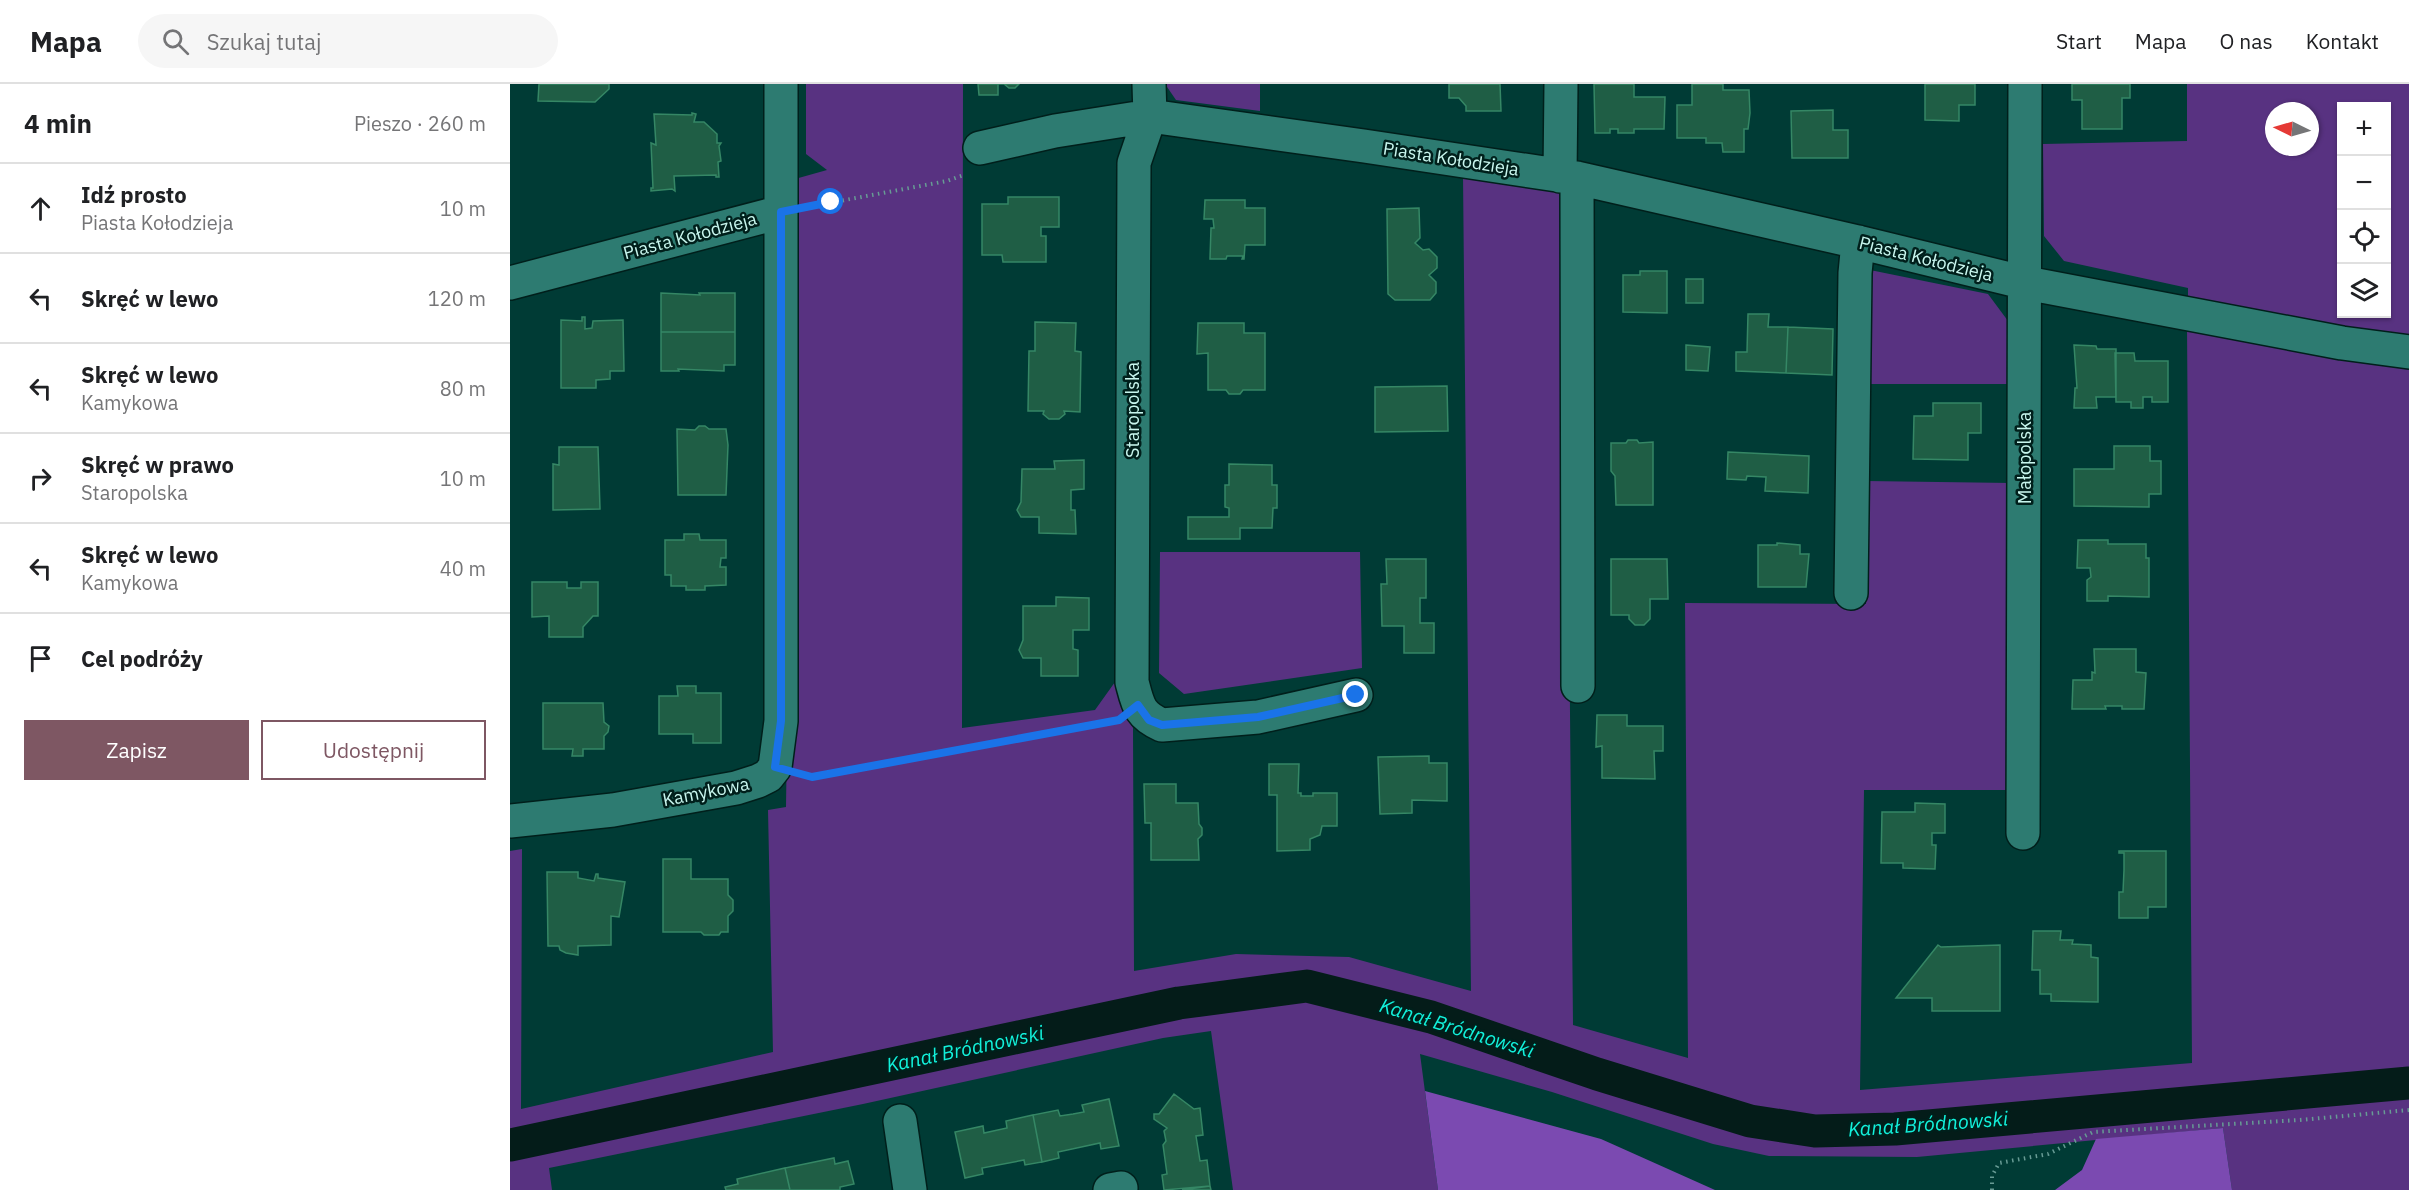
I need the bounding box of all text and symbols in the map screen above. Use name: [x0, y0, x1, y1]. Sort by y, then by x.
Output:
search box: [138, 14, 558, 68]
text: Mapa: [30, 23, 102, 60]
icon: search: [159, 25, 192, 58]
text: Szukaj tutaj: [207, 27, 321, 56]
text: Start: [2056, 27, 2102, 55]
text: Mapa: [2135, 27, 2187, 55]
text: O nas: [2220, 27, 2273, 55]
text: Kontakt: [2306, 27, 2379, 55]
north arrow: [2265, 102, 2319, 156]
map controls: [2337, 102, 2391, 318]
button: +: [2337, 102, 2391, 156]
text: 4 min: [24, 106, 92, 140]
text: Pieszo · 260 m: [354, 110, 486, 137]
street label: Piasta Kołodzieja: [1381, 136, 1521, 181]
button: −: [2337, 156, 2391, 210]
text: Idź prosto: [81, 180, 187, 209]
route start: [817, 188, 843, 214]
icon: ahead: [24, 192, 57, 225]
text: 10 m: [440, 195, 486, 222]
street label: Piasta Kołodzieja: [621, 207, 760, 264]
text: Piasta Kołodzieja: [81, 209, 234, 236]
button: locate: [2337, 210, 2391, 264]
street label: Piasta Kołodzieja: [1857, 231, 1996, 286]
button: layers: [2337, 264, 2391, 318]
icon: left: [24, 282, 57, 315]
text: Skręć w lewo: [81, 284, 218, 313]
text: 120 m: [428, 285, 486, 312]
text: Skręć w lewo: [81, 360, 218, 389]
street label: Staropolska: [1121, 362, 1144, 458]
icon: left: [24, 372, 57, 405]
text: 80 m: [440, 375, 486, 402]
text: Kamykowa: [81, 389, 179, 416]
street label: Małopolska: [2013, 411, 2036, 504]
text: Skręć w prawo: [81, 450, 234, 479]
icon: right: [24, 462, 57, 495]
text: 10 m: [440, 465, 486, 492]
text: Staropolska: [81, 479, 188, 506]
text: Skręć w lewo: [81, 540, 218, 569]
icon: left: [24, 552, 57, 585]
text: 40 m: [440, 555, 486, 582]
text: Kamykowa: [81, 569, 179, 596]
icon: arrive: [24, 642, 57, 675]
text: Cel podróży: [81, 644, 203, 673]
route end: [1342, 681, 1368, 707]
button: Zapisz: [24, 720, 249, 780]
button: Udostępnij: [261, 720, 486, 780]
street label: Kamykowa: [661, 772, 752, 811]
water label: Kanał Bródnowski: [1377, 991, 1538, 1064]
water label: Kanał Bródnowski: [884, 1018, 1047, 1078]
water label: Kanał Bródnowski: [1847, 1104, 2010, 1143]

